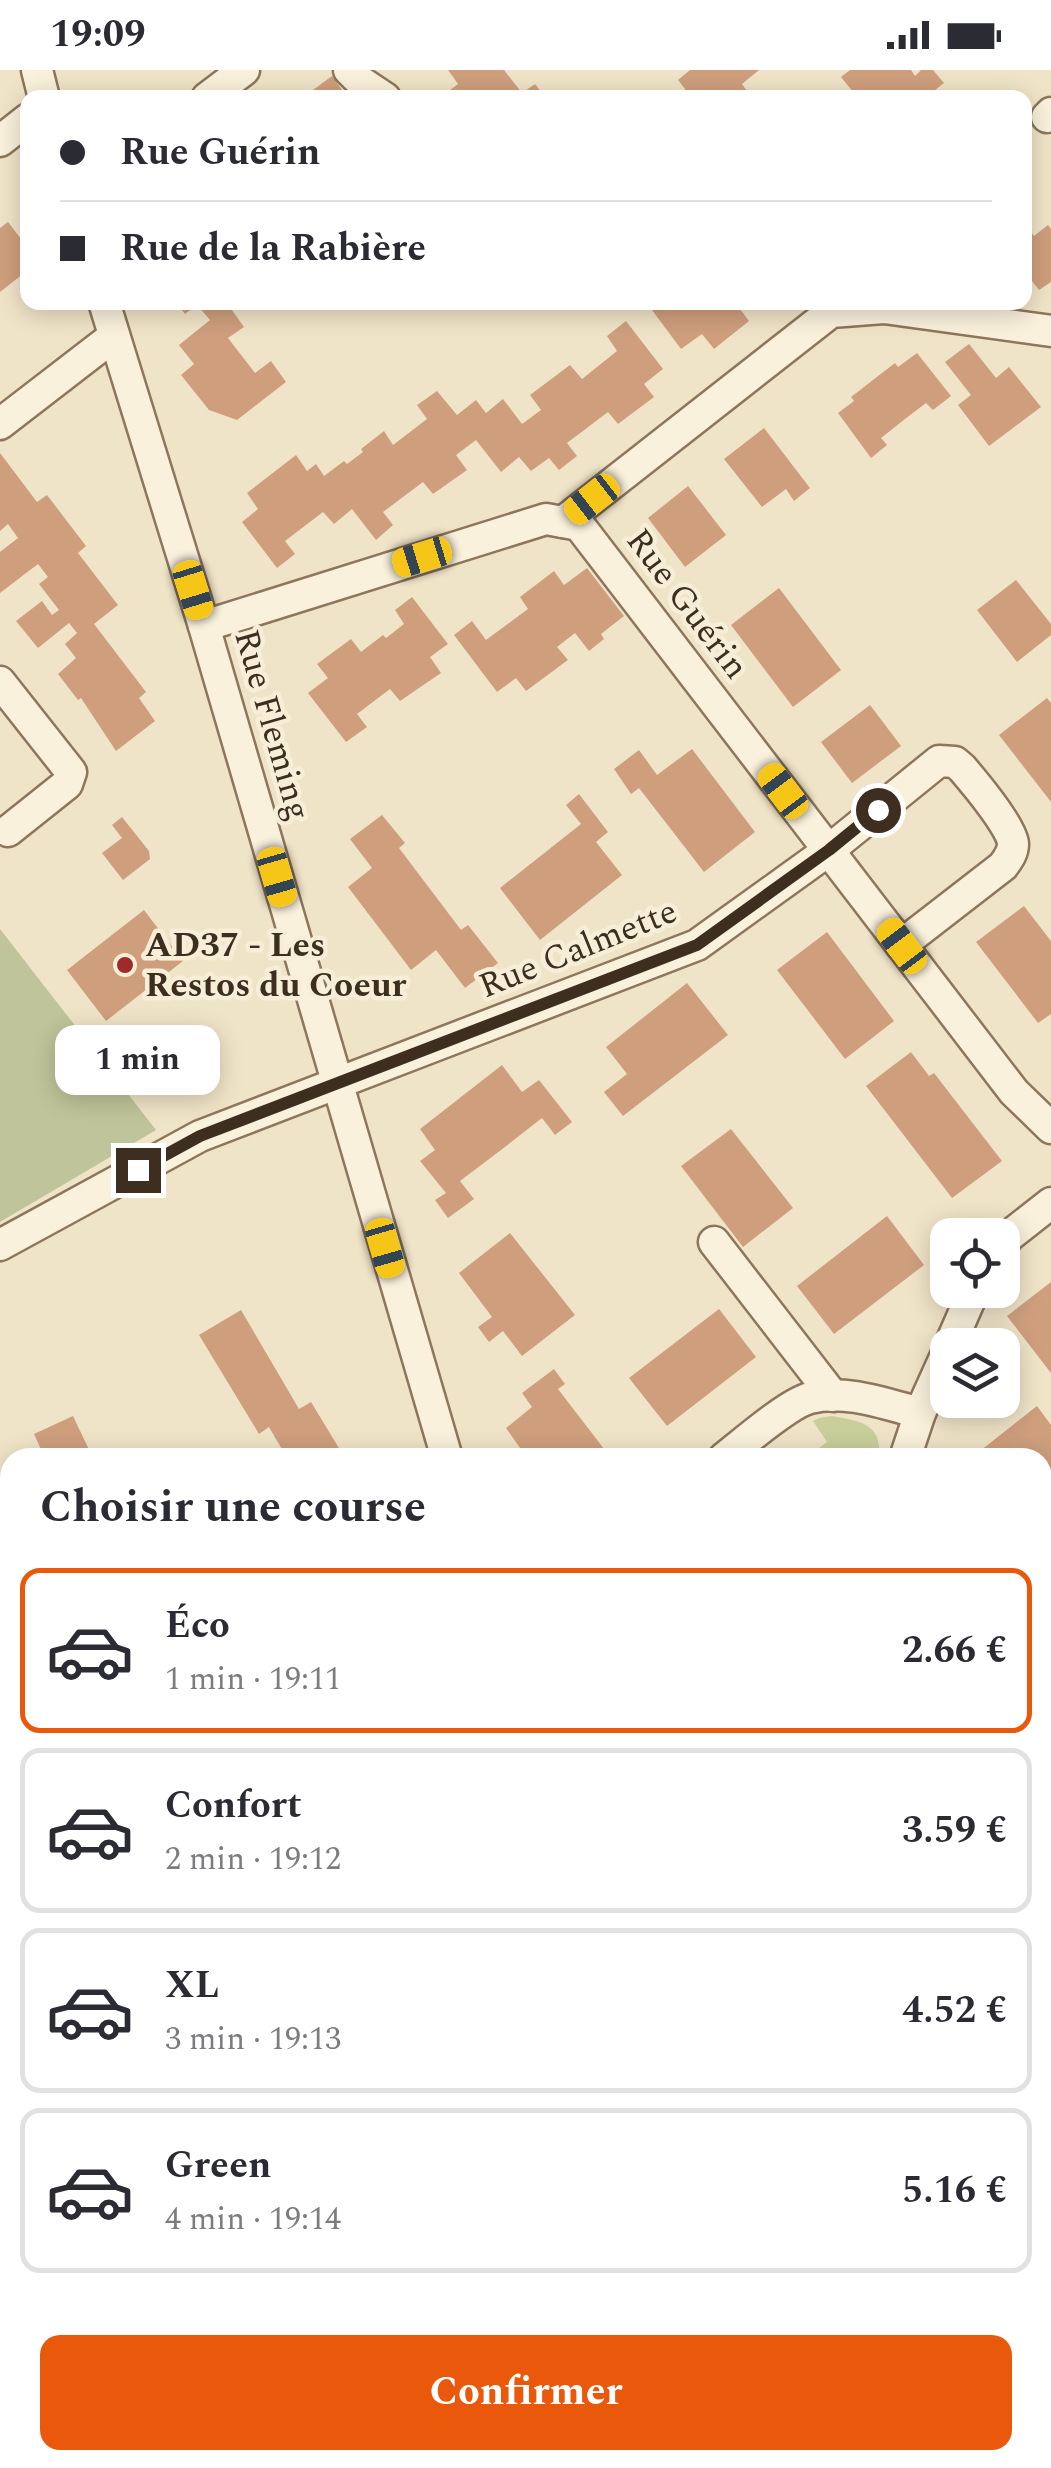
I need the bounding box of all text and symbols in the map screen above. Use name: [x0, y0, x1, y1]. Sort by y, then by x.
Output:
text: 19:09: [50, 6, 145, 64]
text: Rue Guérin: [120, 124, 320, 182]
text: Rue de la Rabière: [120, 220, 426, 278]
car: [559, 469, 625, 529]
street label: Rue Guérin: [613, 517, 761, 691]
car: [389, 534, 455, 580]
car: [170, 557, 216, 623]
street label: Rue Fleming: [219, 623, 325, 827]
car: [753, 758, 813, 824]
route start: [856, 788, 901, 833]
car: [254, 844, 300, 910]
street label: Rue Calmette: [471, 885, 685, 1013]
car: [872, 913, 932, 979]
place label: AD37 - Les Restos du Coeur: [145, 919, 407, 1012]
marker: AD37 - Les Restos du Coeur: [114, 954, 136, 976]
callout: 1 min: [56, 1025, 220, 1095]
text: 1 min: [95, 1035, 180, 1084]
route end: [116, 1148, 161, 1193]
car: [362, 1215, 408, 1281]
map controls: [930, 1218, 1020, 1418]
button: locate: [930, 1218, 1020, 1308]
button: layers: [930, 1328, 1020, 1418]
text: Choisir une course: [40, 1473, 426, 1542]
text: Éco: [165, 1597, 230, 1655]
icon: car: [45, 1606, 135, 1696]
text: 2.66 €: [902, 1622, 1007, 1680]
text: 1 min · 19:11: [165, 1655, 341, 1704]
text: Confort: [165, 1777, 302, 1835]
icon: car: [45, 1786, 135, 1876]
text: 3.59 €: [902, 1802, 1007, 1860]
text: 2 min · 19:12: [165, 1835, 341, 1884]
text: XL: [165, 1957, 219, 2015]
icon: car: [45, 1966, 135, 2056]
text: 4.52 €: [902, 1982, 1007, 2040]
text: 3 min · 19:13: [165, 2015, 341, 2064]
text: Green: [165, 2137, 272, 2195]
icon: car: [45, 2146, 135, 2236]
text: 5.16 €: [902, 2162, 1007, 2220]
text: 4 min · 19:14: [165, 2195, 341, 2244]
button: Confirmer: [40, 2335, 1012, 2450]

